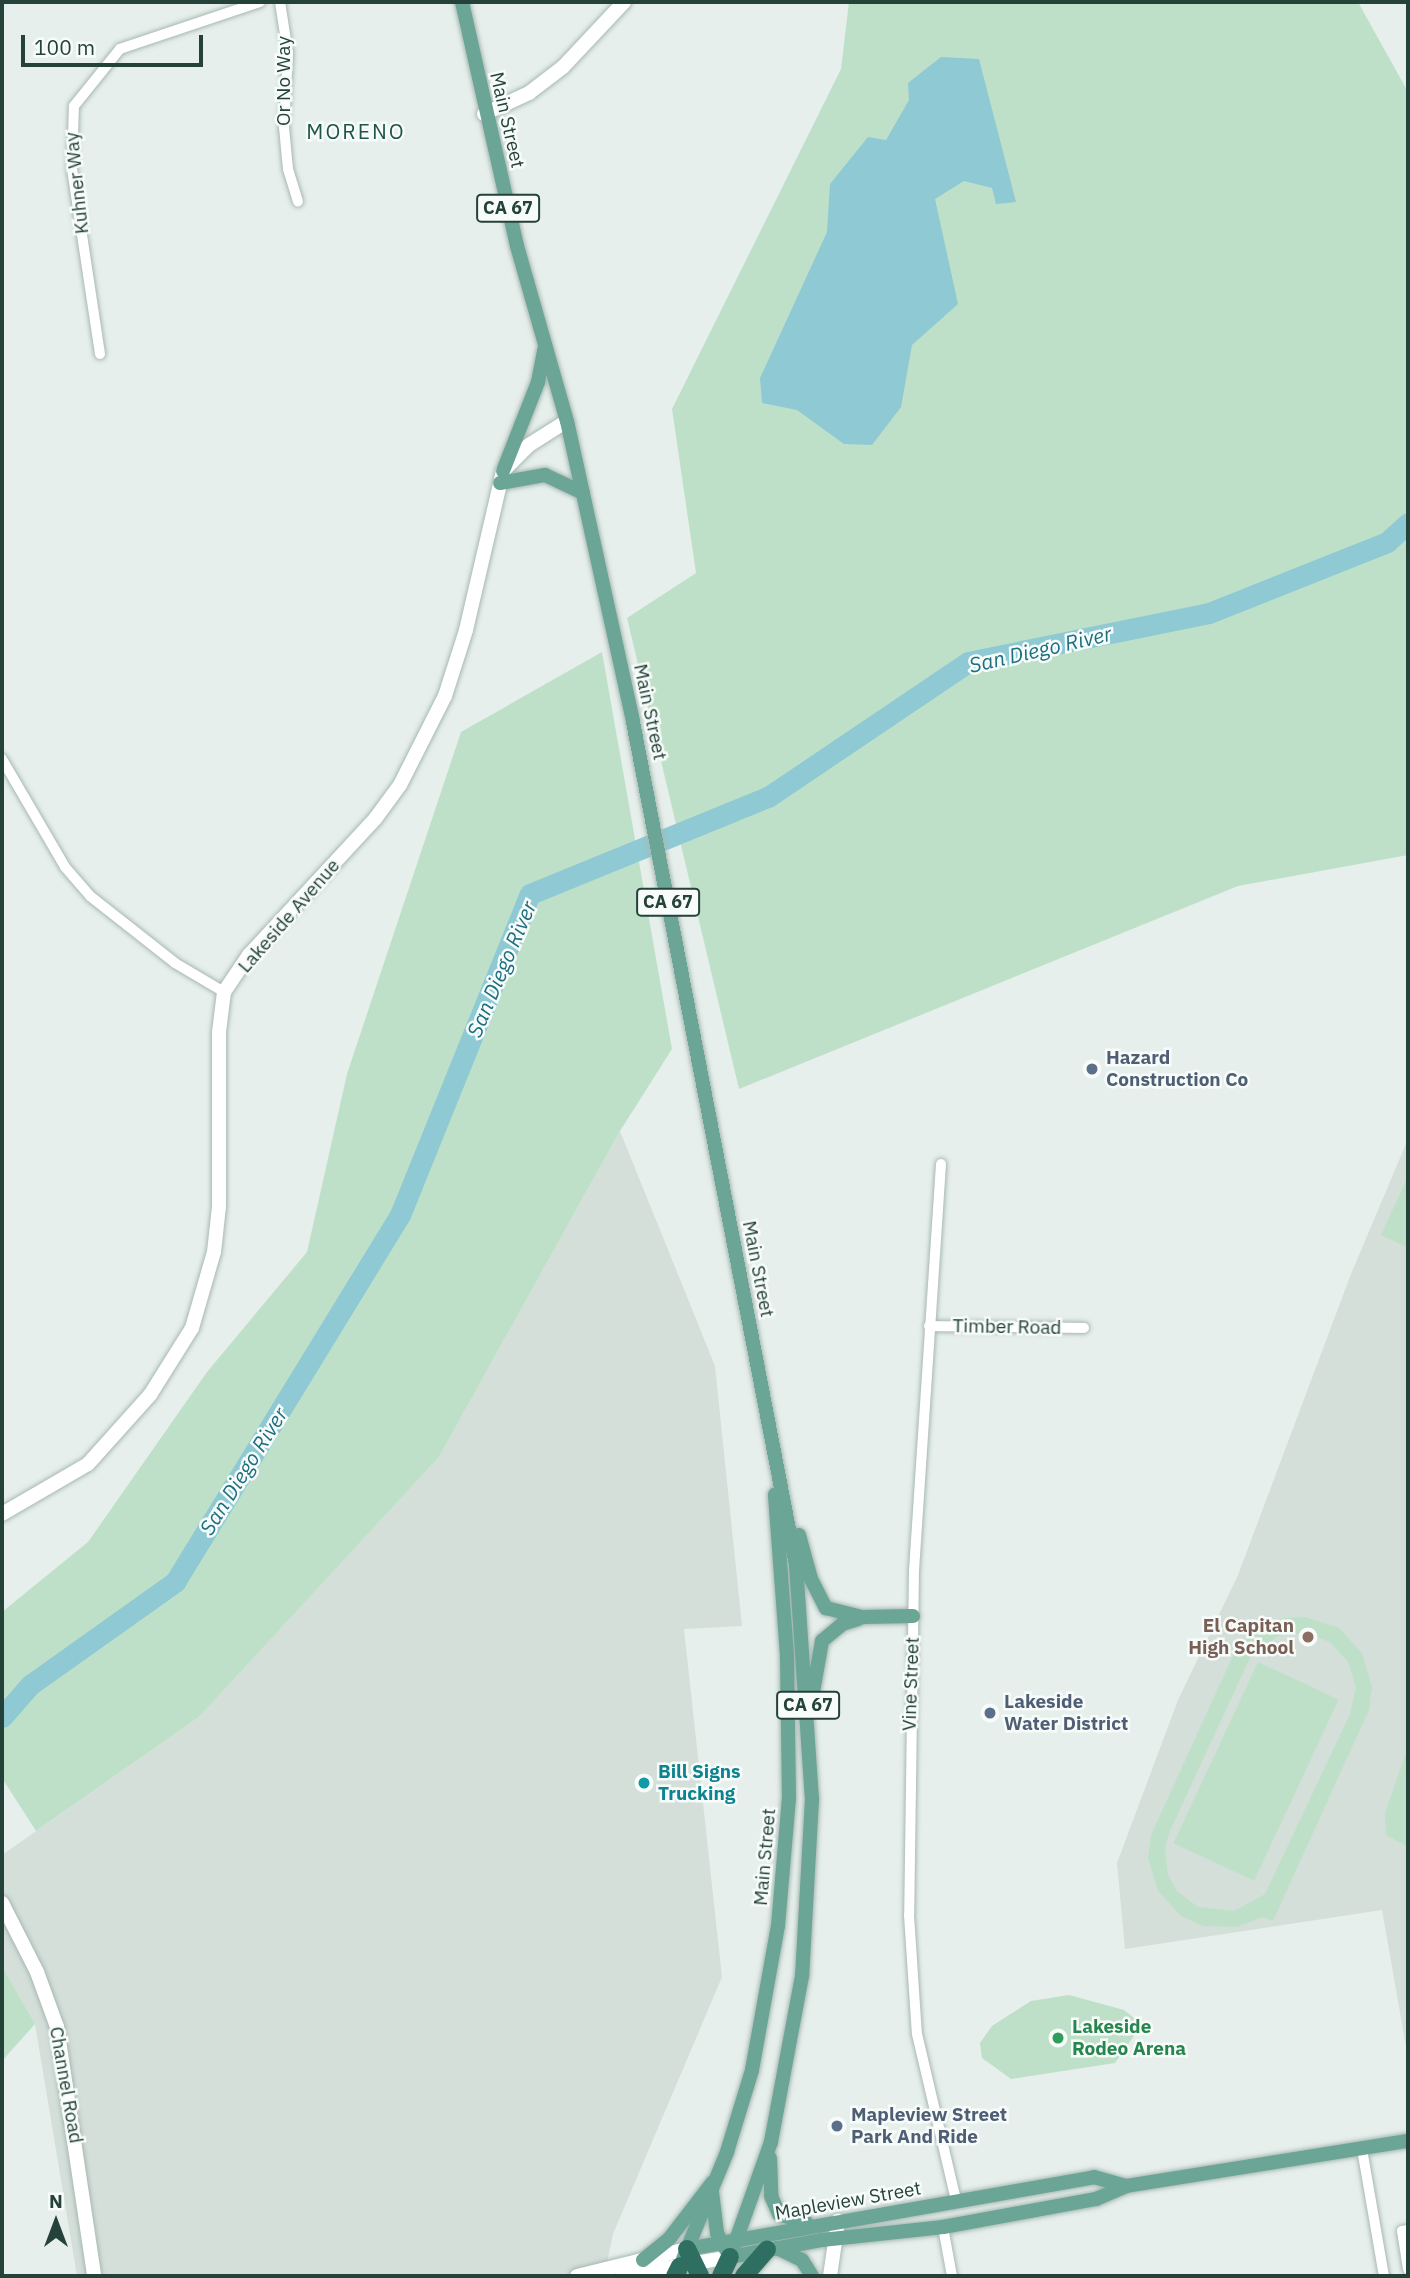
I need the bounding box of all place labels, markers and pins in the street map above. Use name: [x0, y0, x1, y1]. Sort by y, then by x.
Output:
place label: Hazard Construction Co: [1106, 1047, 1248, 1091]
marker: Hazard Construction Co: [1084, 1061, 1100, 1077]
place label: El Capitan High School: [1188, 1615, 1294, 1659]
marker: El Capitan High School: [1300, 1629, 1316, 1645]
place label: Lakeside Water District: [1004, 1691, 1128, 1735]
marker: Lakeside Water District: [982, 1705, 998, 1721]
place label: Bill Signs Trucking: [658, 1761, 741, 1805]
marker: Bill Signs Trucking: [636, 1775, 652, 1791]
place label: Lakeside Rodeo Arena: [1072, 2016, 1186, 2060]
marker: Lakeside Rodeo Arena: [1050, 2030, 1066, 2046]
place label: Mapleview Street Park And Ride: [851, 2104, 1007, 2148]
marker: Mapleview Street Park And Ride: [829, 2118, 845, 2134]

